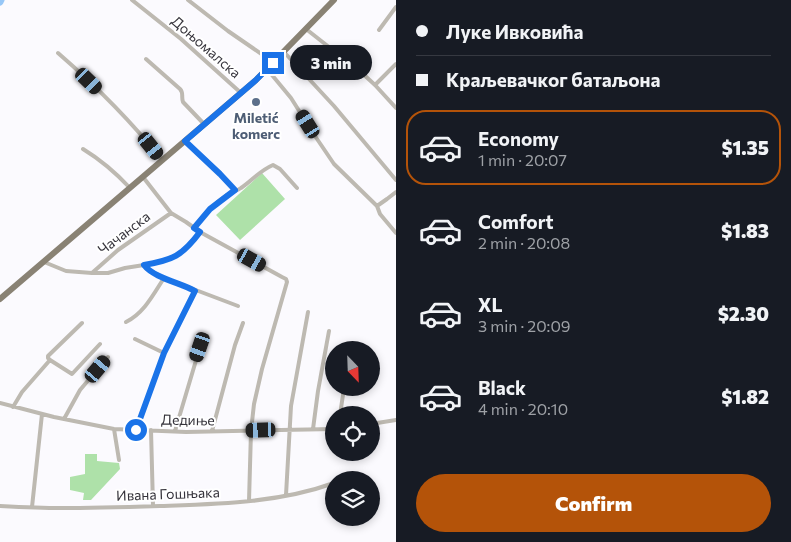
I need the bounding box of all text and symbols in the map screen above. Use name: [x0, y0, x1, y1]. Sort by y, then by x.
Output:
street label: Доњомалска: [168, 12, 244, 81]
text: Луке Ивковића: [446, 20, 584, 43]
callout: 3 min: [290, 46, 373, 80]
route end: [262, 52, 284, 74]
text: 3 min: [311, 53, 351, 72]
car: [72, 65, 105, 97]
text: Краљевачког батаљона: [446, 68, 660, 91]
marker: Miletić komerc: [250, 96, 262, 108]
car: [293, 107, 322, 141]
place label: Miletić komerc: [232, 109, 280, 142]
icon: car: [418, 125, 463, 170]
text: Economy: [478, 127, 559, 150]
car: [135, 130, 166, 162]
text: $1.35: [721, 136, 769, 159]
text: 1 min · 20:07: [478, 150, 567, 169]
street label: Чачанска: [94, 207, 153, 258]
icon: car: [418, 208, 463, 253]
text: Comfort: [478, 210, 554, 233]
text: $1.83: [721, 219, 769, 242]
text: 2 min · 20:08: [478, 233, 570, 252]
car: [235, 246, 268, 274]
icon: car: [418, 291, 463, 336]
text: XL: [478, 293, 503, 316]
text: $2.30: [718, 302, 769, 325]
text: 3 min · 20:09: [478, 316, 571, 335]
car: [188, 330, 211, 364]
north arrow: [325, 341, 380, 396]
map controls: [325, 341, 380, 526]
car: [82, 353, 113, 385]
icon: car: [418, 374, 463, 419]
text: Black: [478, 376, 526, 399]
text: $1.82: [721, 385, 769, 408]
text: 4 min · 20:10: [478, 399, 568, 418]
button: locate: [325, 406, 380, 461]
street label: Дедиње: [161, 411, 215, 428]
route start: [125, 419, 147, 441]
car: [245, 422, 276, 438]
button: layers: [325, 471, 380, 526]
button: Confirm: [416, 474, 771, 532]
street label: Ивана Гошњака: [116, 483, 220, 504]

